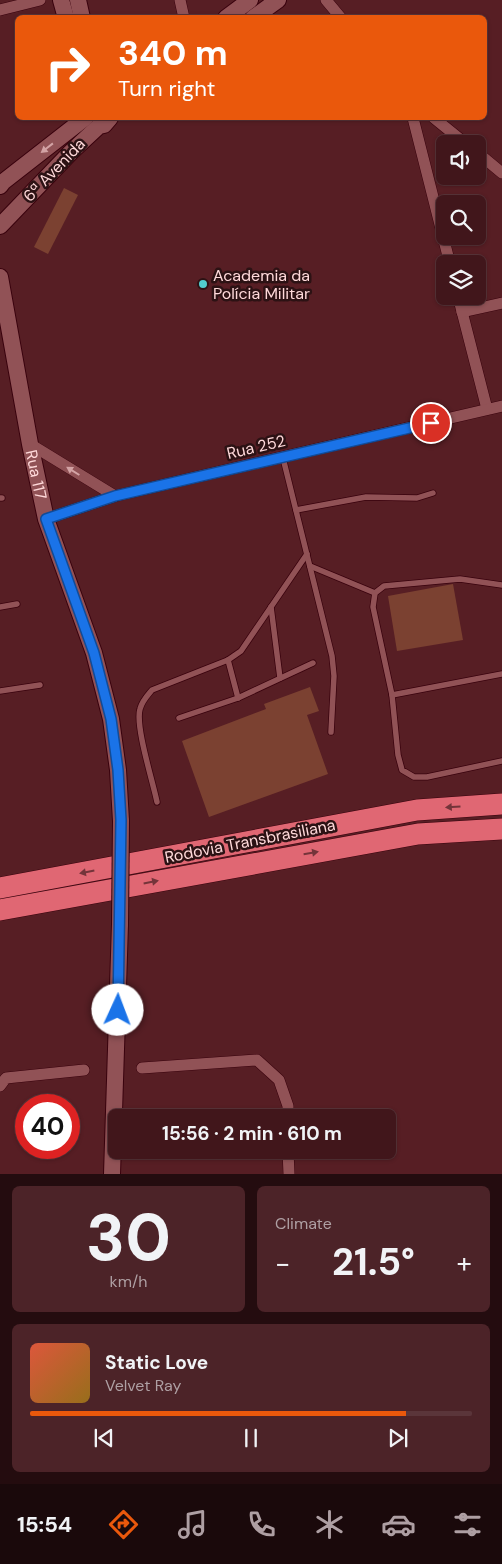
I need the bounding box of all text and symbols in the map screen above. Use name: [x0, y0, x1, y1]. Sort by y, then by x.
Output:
text: 340 m: [118, 30, 228, 76]
icon: right: [35, 35, 100, 100]
text: Turn right: [118, 74, 215, 103]
street label: 6ª Avenida: [18, 134, 90, 206]
map controls: [436, 135, 486, 305]
button: sound: [436, 135, 486, 185]
one-way arrow: [40, 142, 53, 153]
button: search: [436, 195, 486, 245]
button: layers: [436, 255, 486, 305]
place label: Academia da Polícia Militar: [213, 265, 310, 304]
marker: Academia da Polícia Militar: [197, 278, 209, 290]
pin: [410, 402, 452, 444]
icon: arrive: [417, 409, 445, 437]
street label: Rua 252: [225, 430, 287, 464]
street label: Rua 117: [21, 448, 52, 501]
one-way arrow: [67, 466, 80, 475]
one-way arrow: [445, 804, 461, 812]
street label: Rodovia Transbrasiliana: [163, 814, 337, 868]
one-way arrow: [303, 849, 319, 857]
one-way arrow: [79, 868, 94, 876]
one-way arrow: [144, 878, 160, 886]
position arrow: [91, 983, 143, 1035]
speed limit sign: 40: [15, 1094, 80, 1159]
text: 15:56 · 2 min · 610 m: [162, 1121, 342, 1146]
text: 30: [86, 1196, 171, 1280]
text: Climate: [275, 1213, 332, 1234]
text: 21.5°: [332, 1237, 415, 1287]
text: −: [275, 1245, 290, 1282]
text: +: [457, 1245, 472, 1282]
text: km/h: [110, 1271, 147, 1292]
text: Static Love: [105, 1350, 208, 1375]
text: Velvet Ray: [105, 1375, 181, 1396]
icon: previous: [90, 1424, 118, 1452]
icon: pause: [237, 1424, 265, 1452]
icon: next: [384, 1424, 412, 1452]
icon: directions: [106, 1507, 141, 1542]
icon: music: [175, 1507, 210, 1542]
icon: phone: [244, 1507, 279, 1542]
icon: climate: [312, 1507, 347, 1542]
icon: car: [381, 1507, 416, 1542]
icon: filters: [450, 1507, 485, 1542]
text: 15:54: [17, 1510, 72, 1539]

